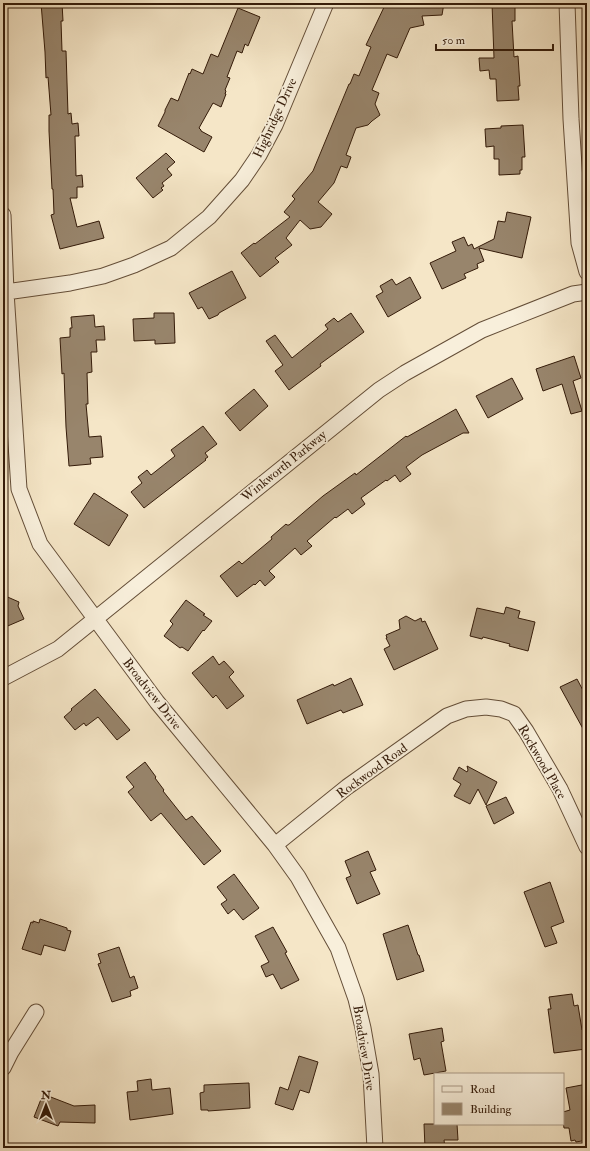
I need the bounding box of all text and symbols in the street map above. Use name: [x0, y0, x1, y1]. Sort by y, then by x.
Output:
scale bar: [436, 26, 553, 52]
text: 50 m: [442, 33, 466, 48]
street label: Highridge Drive: [250, 75, 301, 160]
street label: Winkworth Parkway: [237, 427, 331, 507]
street label: Broadview Drive: [119, 655, 185, 733]
street label: Rockwood Place: [514, 722, 570, 803]
street label: Rockwood Road: [333, 740, 411, 802]
street label: Broadview Drive: [349, 1004, 379, 1092]
legend: [434, 1073, 564, 1125]
text: Road: [470, 1082, 495, 1097]
north arrow: [26, 1085, 66, 1125]
text: N: [40, 1089, 52, 1102]
text: Building: [470, 1102, 513, 1117]

